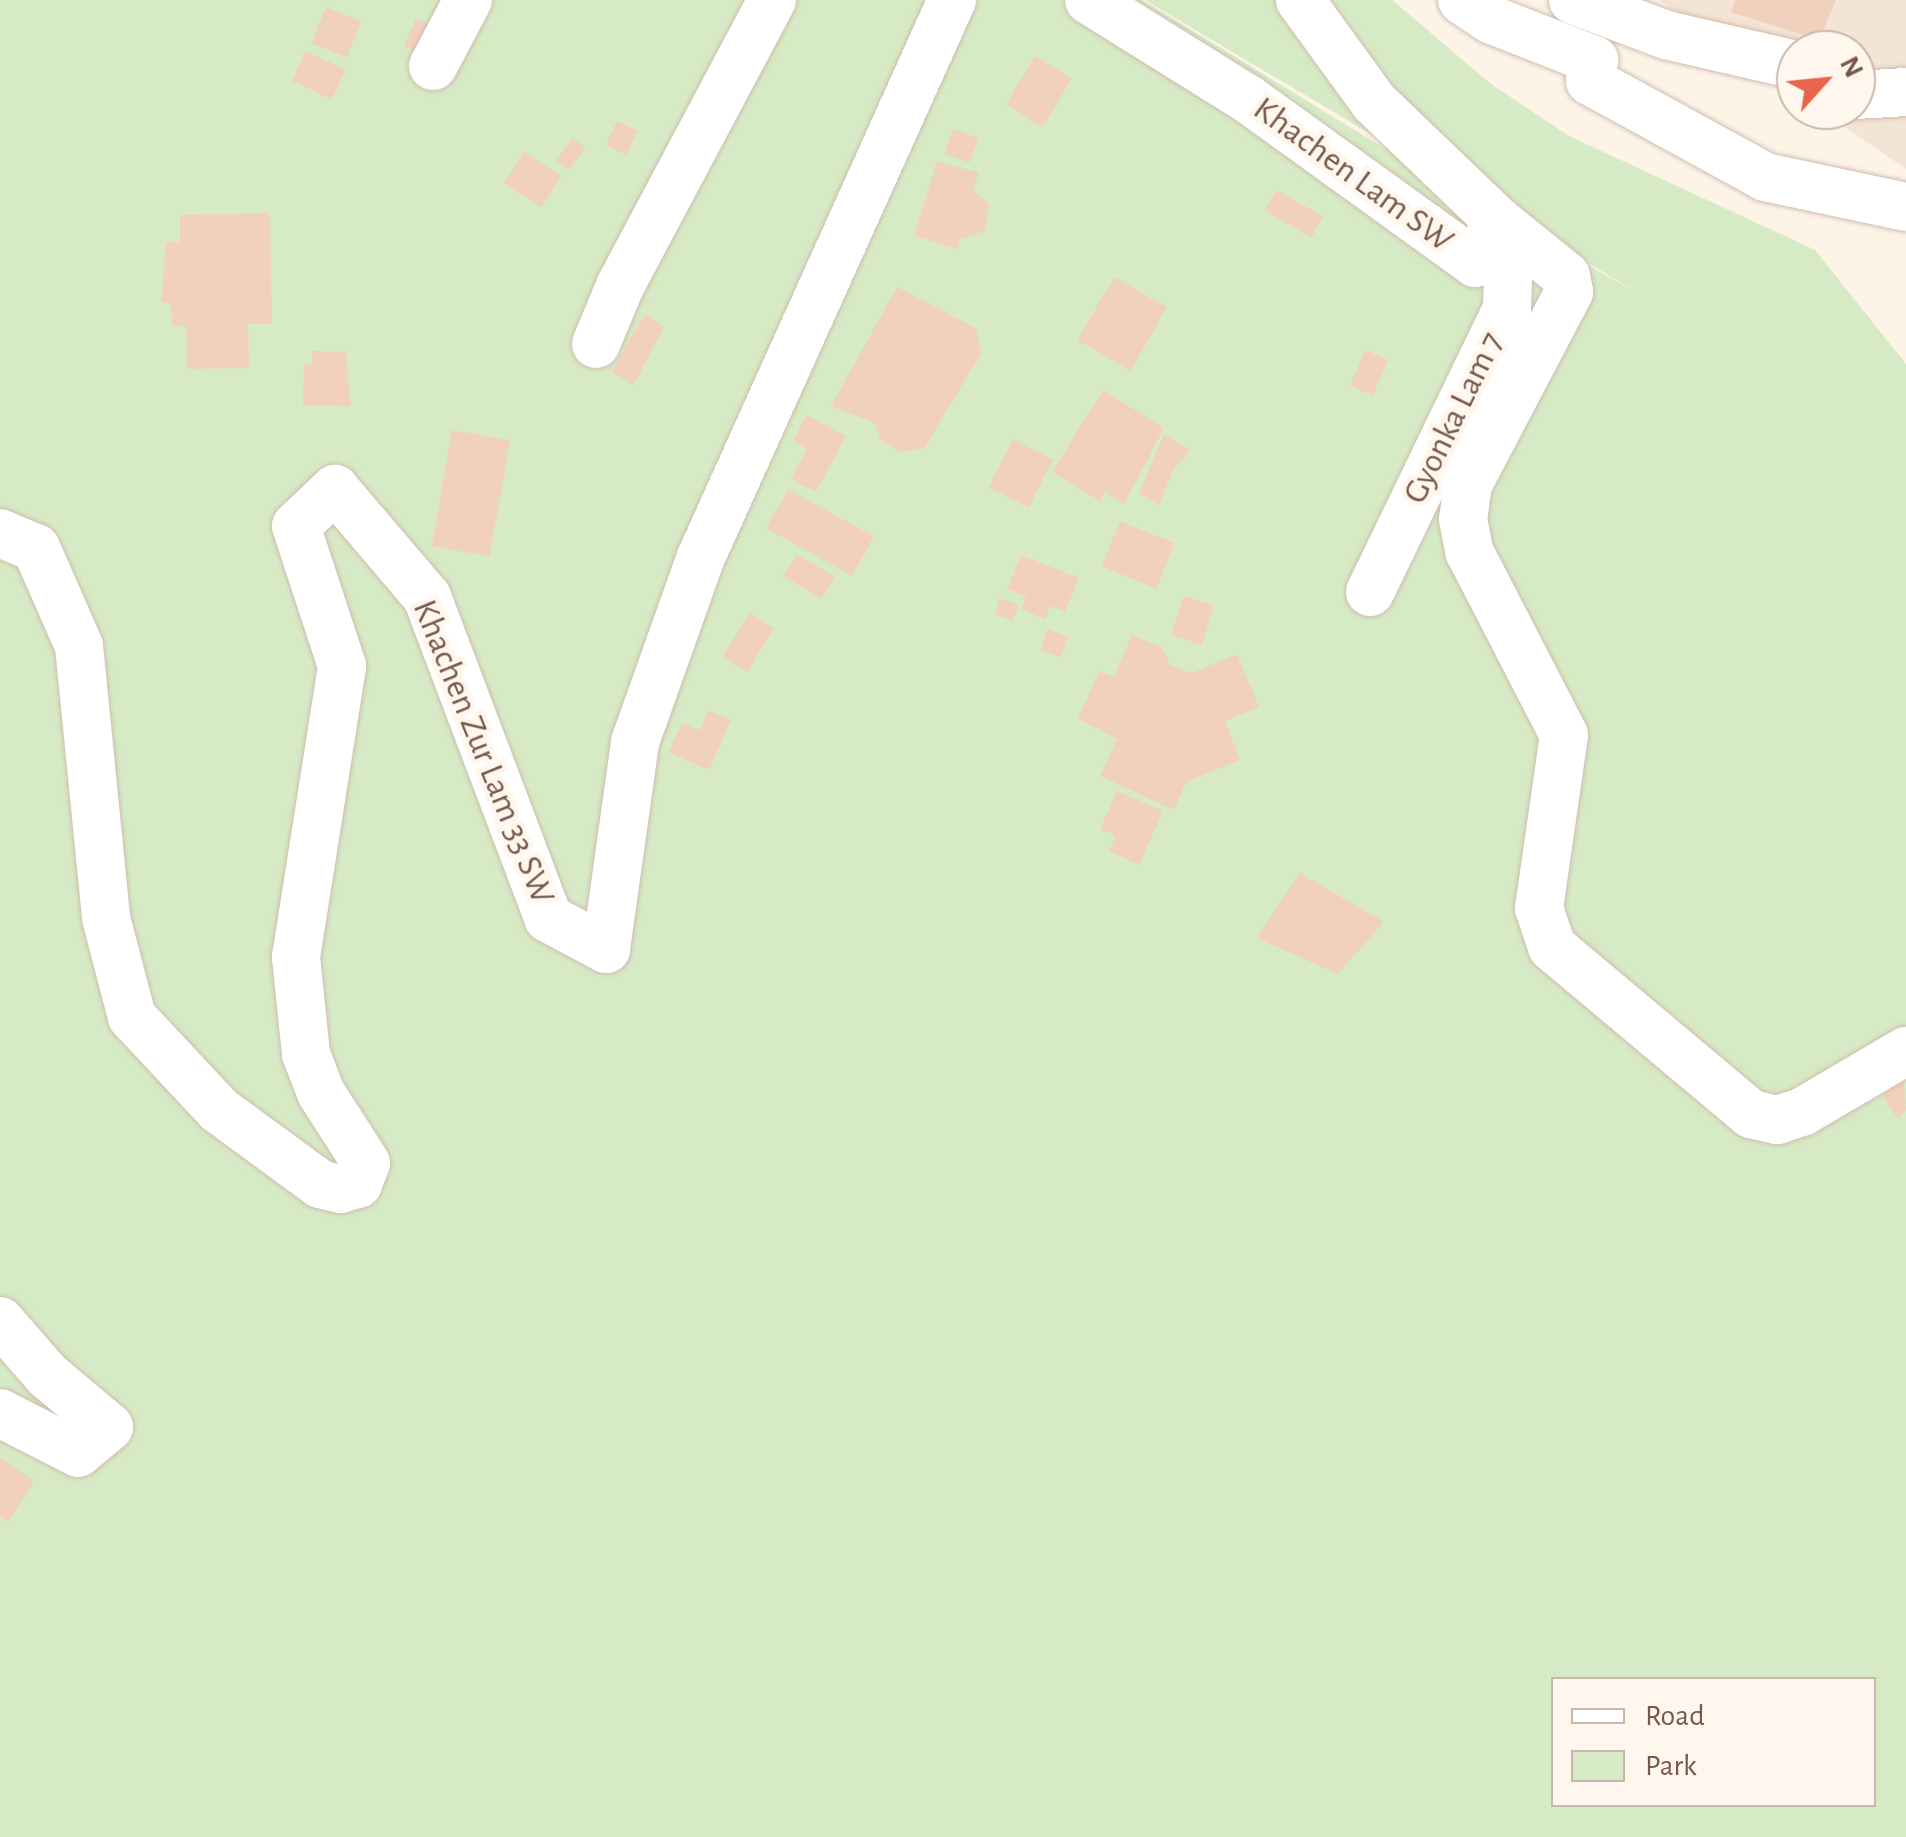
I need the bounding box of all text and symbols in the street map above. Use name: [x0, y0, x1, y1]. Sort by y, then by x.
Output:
north arrow: [1776, 30, 1876, 130]
text: N: [1834, 52, 1868, 82]
street label: Khachen Lam SW: [1245, 88, 1461, 262]
street label: Gyonka Lam 7: [1394, 325, 1514, 511]
street label: Khachen Zur Lam 33 SW: [403, 594, 563, 910]
legend: [1551, 1677, 1876, 1807]
text: Road: [1645, 1701, 1705, 1731]
text: Park: [1645, 1751, 1697, 1781]

